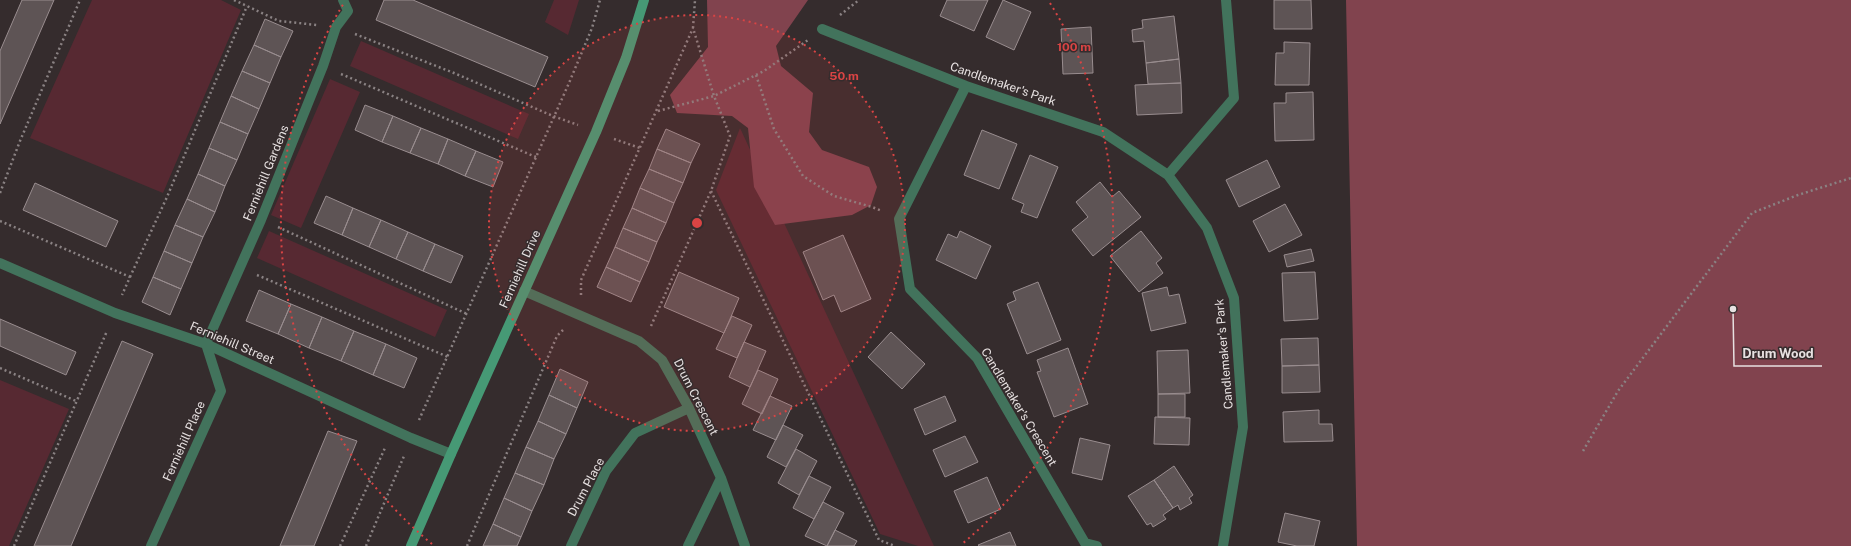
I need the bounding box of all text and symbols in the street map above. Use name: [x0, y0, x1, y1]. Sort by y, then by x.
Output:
text: 100 m: [1057, 40, 1091, 54]
street label: Candlemaker's Park: [948, 59, 1058, 109]
text: 50 m: [829, 69, 859, 83]
street label: Ferniehill Gardens: [240, 123, 292, 223]
centre of rings: [690, 216, 704, 230]
street label: Ferniehill Drive: [497, 228, 544, 310]
street label: Candlemaker's Park: [1212, 298, 1236, 410]
street label: Ferniehill Street: [188, 319, 277, 367]
callout: Drum Wood: [1734, 341, 1822, 366]
street label: Candlemaker's Crescent: [978, 345, 1060, 469]
text: Drum Wood: [1742, 346, 1814, 361]
street label: Drum Crescent: [671, 357, 721, 438]
street label: Ferniehill Place: [160, 399, 208, 483]
street label: Drum Place: [565, 455, 607, 519]

